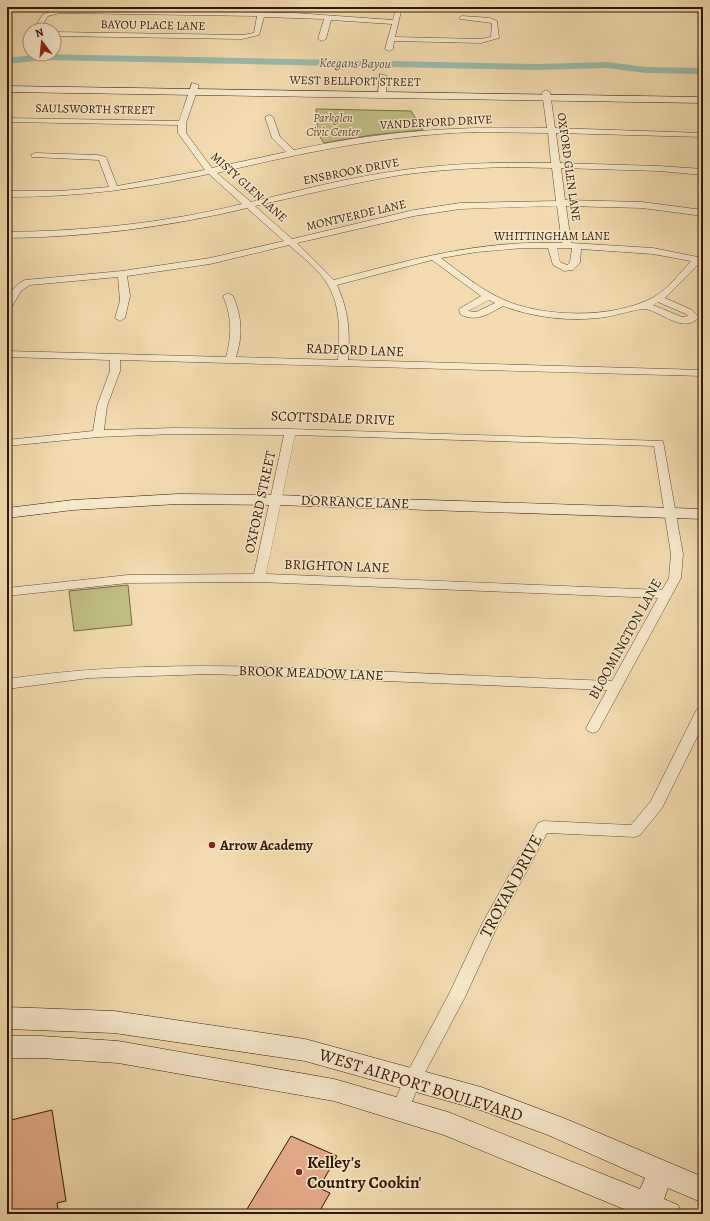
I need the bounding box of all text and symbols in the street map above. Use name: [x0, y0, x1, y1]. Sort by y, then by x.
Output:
street label: BAYOU PLACE LANE: [100, 16, 206, 34]
north arrow: [22, 22, 62, 62]
text: N: [33, 25, 45, 41]
water label: Keegans Bayou: [319, 54, 391, 72]
street label: WEST BELLFORT STREET: [288, 72, 421, 90]
street label: SAULSWORTH STREET: [35, 100, 155, 118]
park label: Parkglen Civic Center: [306, 110, 361, 140]
street label: VANDERFORD DRIVE: [379, 111, 492, 133]
street label: OXFORD GLEN LANE: [553, 112, 585, 222]
street label: MISTY GLEN LANE: [207, 149, 291, 225]
street label: ENSBROOK DRIVE: [302, 154, 400, 188]
street label: MONTVERDE LANE: [304, 196, 408, 234]
street label: WHITTINGHAM LANE: [493, 228, 610, 244]
street label: RADFORD LANE: [305, 339, 405, 361]
street label: SCOTTSDALE DRIVE: [271, 406, 395, 430]
street label: OXFORD STREET: [240, 449, 280, 555]
street label: DORRANCE LANE: [300, 491, 410, 513]
street label: BRIGHTON LANE: [284, 555, 390, 577]
street label: BLOOMINGTON LANE: [584, 575, 666, 703]
street label: BROOK MEADOW LANE: [238, 661, 384, 685]
street label: TROYAN DRIVE: [474, 830, 548, 942]
place label: Arrow Academy: [219, 836, 313, 855]
marker: Arrow Academy: [207, 840, 217, 850]
street label: WEST AIRPORT BOULEVARD: [315, 1043, 526, 1127]
place label: Kelley's Country Cookin': [307, 1151, 422, 1194]
marker: Kelley's Country Cookin': [294, 1167, 304, 1177]

